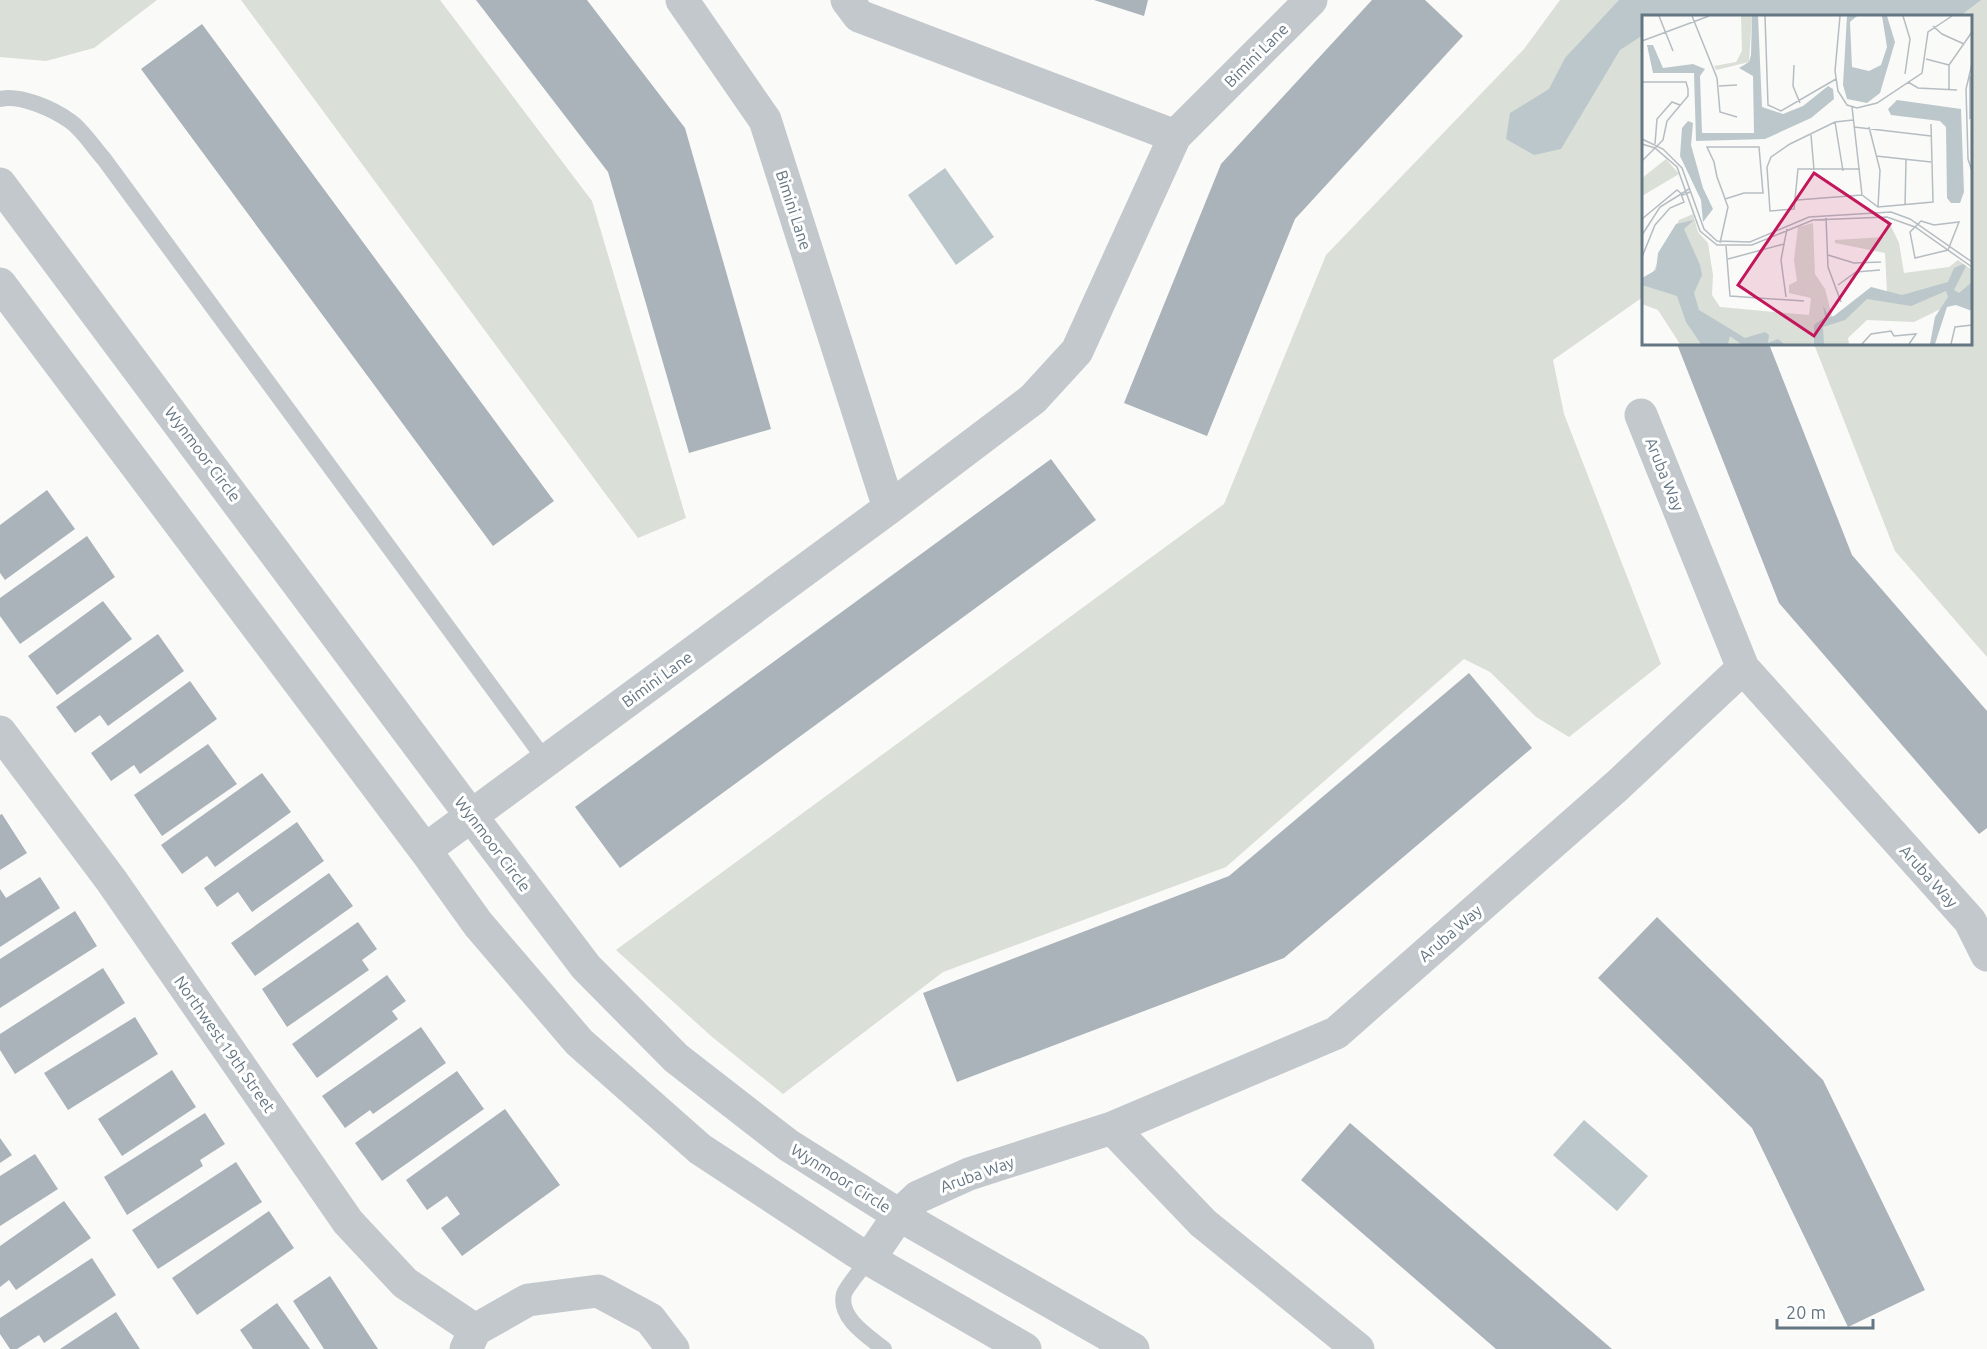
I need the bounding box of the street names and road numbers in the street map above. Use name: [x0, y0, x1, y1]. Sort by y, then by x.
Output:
street label: Bimini Lane: [1220, 19, 1292, 91]
street label: Bimini Lane: [773, 168, 815, 252]
street label: Wynmoor Circle: [161, 403, 245, 505]
street label: Aruba Way: [1642, 435, 1688, 513]
street label: Bimini Lane: [618, 647, 696, 711]
street label: Wynmoor Circle: [451, 793, 535, 895]
street label: Aruba Way: [1896, 841, 1962, 911]
street label: Aruba Way: [1415, 901, 1485, 965]
street label: Northwest 19th Street: [171, 972, 279, 1116]
street label: Wynmoor Circle: [788, 1140, 894, 1216]
street label: Aruba Way: [938, 1152, 1017, 1196]

